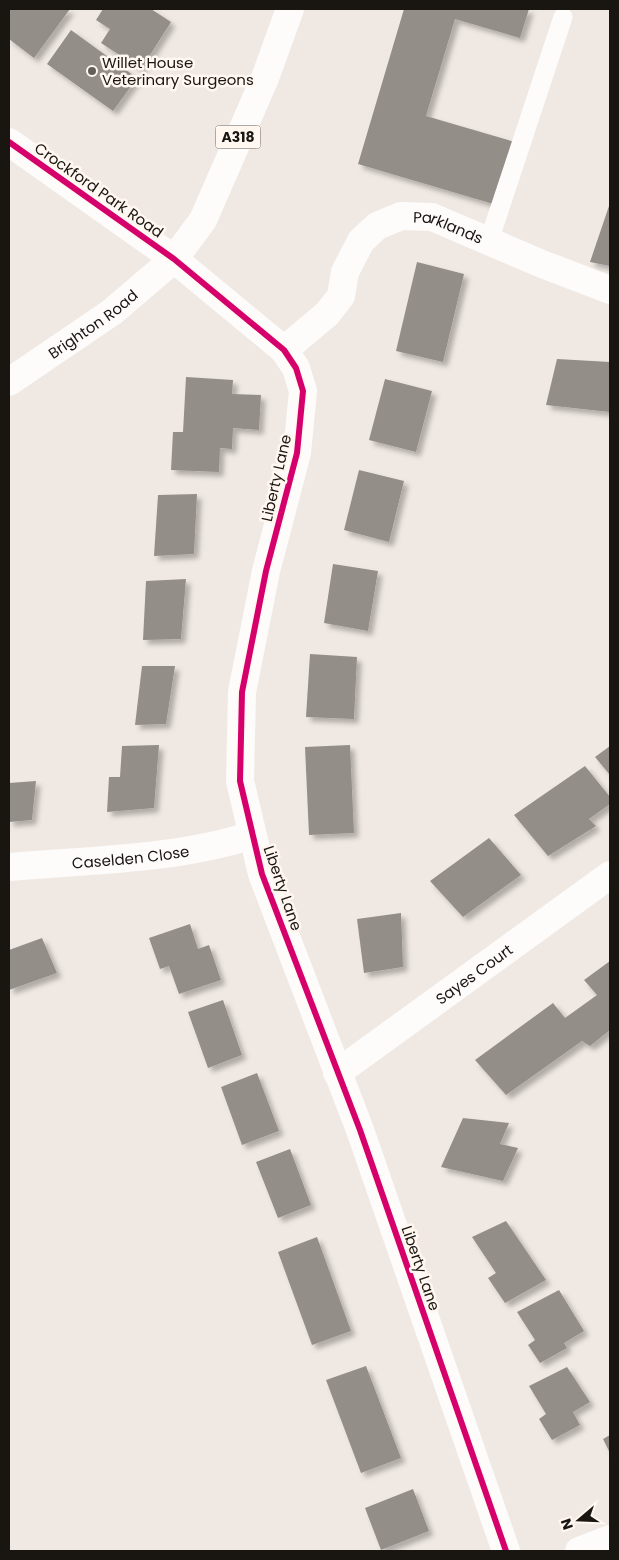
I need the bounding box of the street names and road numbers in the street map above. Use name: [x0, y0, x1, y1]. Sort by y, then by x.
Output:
road number: A318: [216, 125, 260, 148]
street label: Crockford Park Road: [30, 138, 168, 242]
street label: Parklands: [413, 206, 487, 248]
street label: Brighton Road: [44, 284, 142, 363]
street label: Liberty Lane: [256, 432, 296, 524]
street label: Caselden Close: [71, 840, 191, 873]
street label: Liberty Lane: [259, 843, 307, 933]
street label: Sayes Court: [431, 939, 517, 1009]
street label: Liberty Lane: [397, 1223, 445, 1313]

